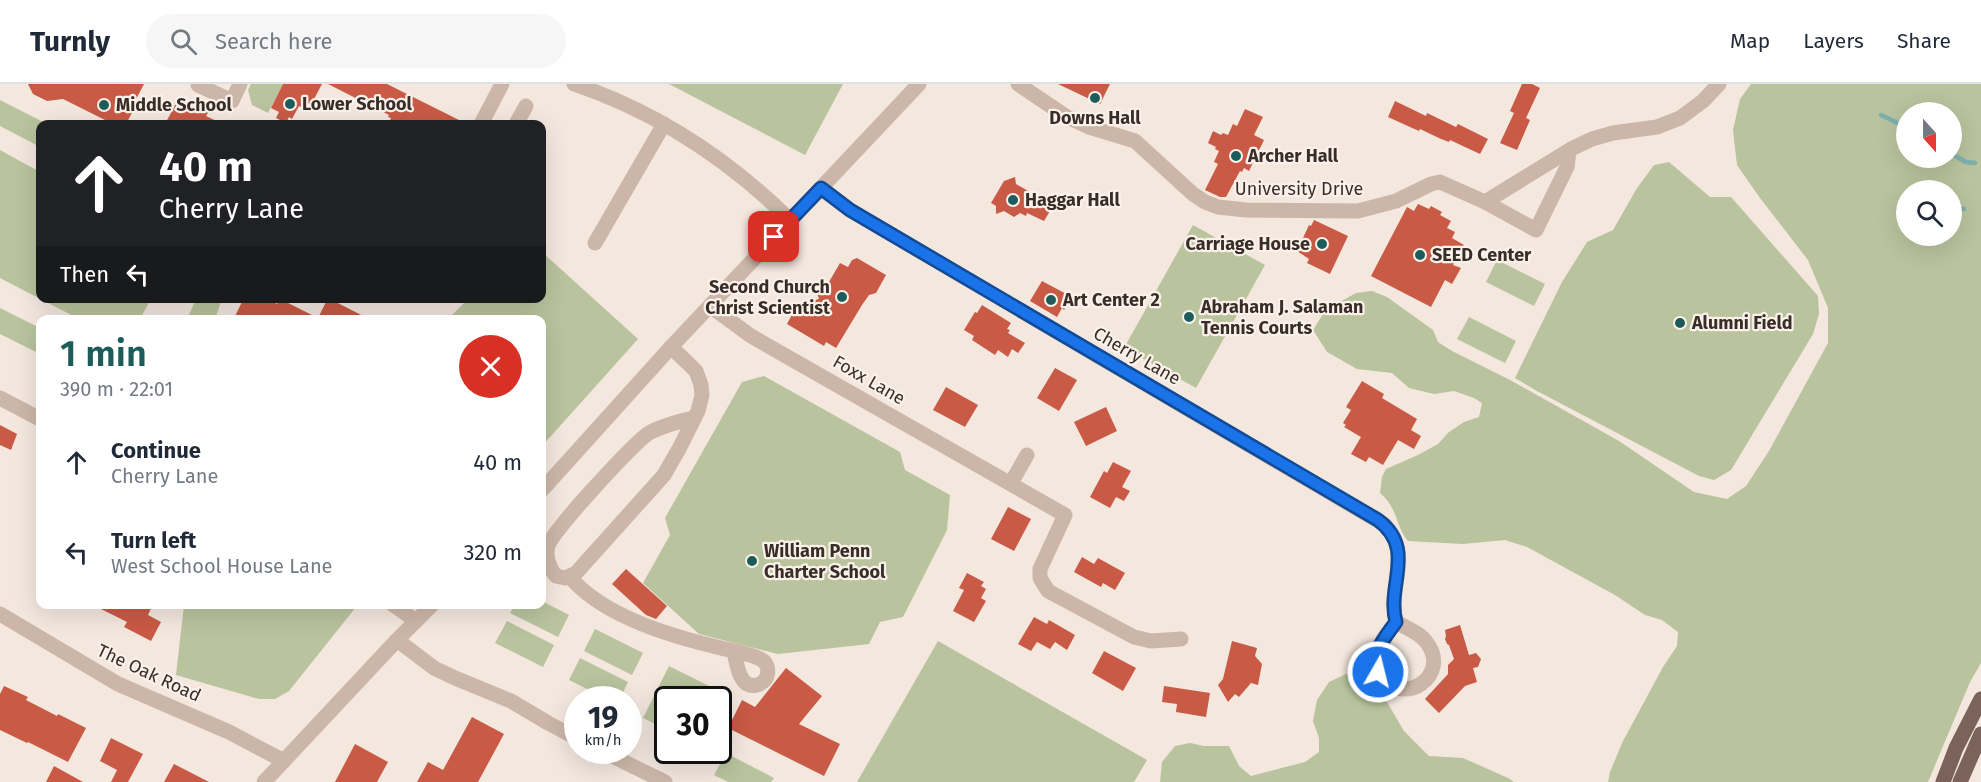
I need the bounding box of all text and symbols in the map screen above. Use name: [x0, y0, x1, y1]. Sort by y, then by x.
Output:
search box: [146, 14, 566, 68]
text: Turnly: [30, 25, 110, 58]
icon: search: [167, 25, 200, 58]
text: Search here: [215, 28, 332, 55]
text: Map: [1730, 28, 1770, 54]
text: Layers: [1803, 28, 1864, 54]
text: Share: [1897, 28, 1951, 54]
marker: Downs Hall: [1088, 91, 1102, 105]
place label: Lower School: [302, 93, 413, 115]
place label: Middle School: [116, 94, 233, 116]
marker: Lower School: [283, 97, 297, 111]
marker: Middle School: [97, 98, 111, 112]
north arrow: [1896, 102, 1962, 168]
map controls: [1896, 102, 1962, 246]
place label: Downs Hall: [1049, 107, 1141, 129]
text: 40 m: [159, 142, 253, 192]
icon: ahead: [60, 144, 138, 222]
place label: Archer Hall: [1247, 145, 1339, 167]
marker: Archer Hall: [1229, 149, 1243, 163]
street label: University Drive: [1235, 178, 1363, 200]
button: search: [1896, 180, 1962, 246]
place label: Haggar Hall: [1025, 189, 1120, 211]
text: Cherry Lane: [159, 193, 304, 225]
marker: Haggar Hall: [1006, 193, 1020, 207]
pin: [748, 211, 799, 262]
icon: arrive: [757, 220, 790, 253]
place label: Carriage House: [1186, 233, 1310, 255]
marker: Carriage House: [1315, 237, 1329, 251]
place label: SEED Center: [1432, 244, 1532, 266]
marker: SEED Center: [1413, 248, 1427, 262]
icon: left: [121, 258, 154, 291]
text: Then: [60, 261, 109, 288]
place label: Second Church Christ Scientist: [705, 276, 831, 319]
place label: Art Center 2: [1062, 289, 1160, 311]
marker: Second Church Christ Scientist: [835, 290, 849, 304]
marker: Art Center 2: [1044, 293, 1058, 307]
place label: Abraham J. Salaman Tennis Courts: [1200, 296, 1363, 339]
marker: Abraham J. Salaman Tennis Courts: [1182, 310, 1196, 324]
place label: Alumni Field: [1691, 312, 1793, 334]
marker: Alumni Field: [1673, 316, 1687, 330]
street label: Cherry Lane: [1090, 322, 1184, 390]
text: 1 min: [60, 332, 147, 376]
button: close: [459, 335, 522, 398]
street label: Foxx Lane: [829, 351, 909, 409]
text: 390 m · 22:01: [60, 377, 173, 401]
text: Continue: [111, 437, 201, 464]
icon: ahead: [60, 446, 93, 479]
text: 40 m: [473, 449, 522, 476]
text: Cherry Lane: [111, 464, 218, 488]
text: Turn left: [111, 527, 196, 554]
icon: left: [60, 536, 93, 569]
text: 320 m: [463, 539, 522, 566]
place label: William Penn Charter School: [764, 540, 886, 583]
text: West School House Lane: [111, 554, 333, 578]
marker: William Penn Charter School: [745, 554, 759, 568]
street label: The Oak Road: [94, 639, 204, 707]
position arrow: [1346, 640, 1410, 704]
speed limit sign: 30: [654, 686, 732, 764]
text: 19: [588, 700, 618, 736]
text: km/h: [584, 731, 622, 749]

